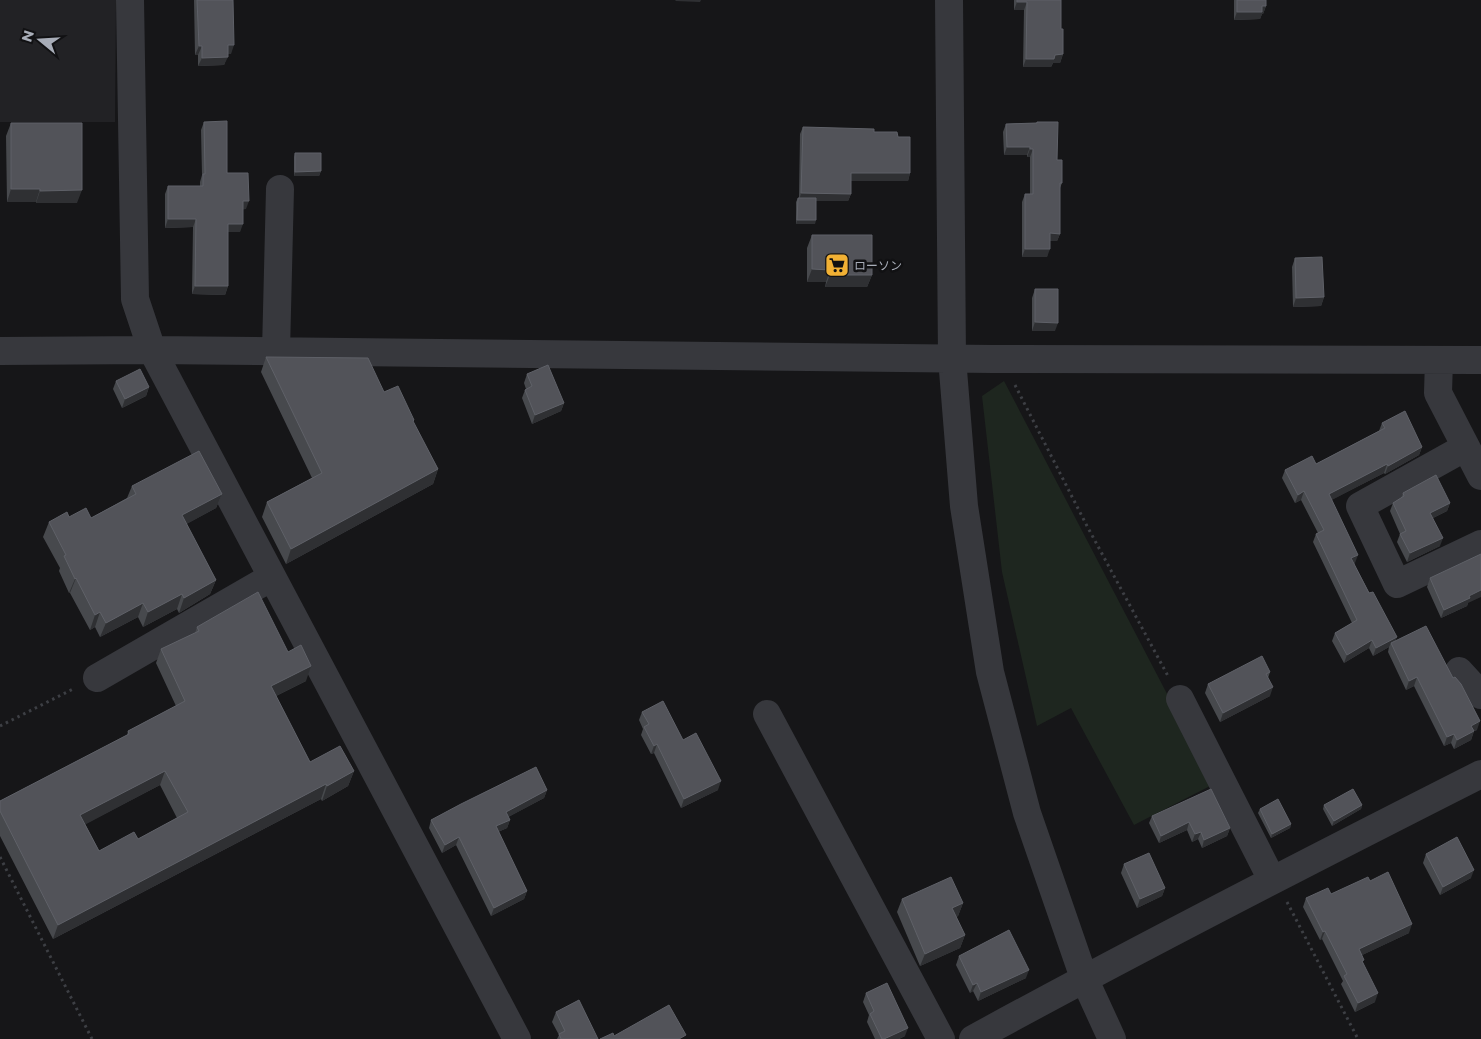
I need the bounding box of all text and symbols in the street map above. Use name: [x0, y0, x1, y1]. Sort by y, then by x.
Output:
north arrow: [15, 15, 65, 65]
text: N: [17, 28, 38, 44]
supermarket icon: ローソン: [824, 252, 850, 278]
place label: ローソン: [854, 258, 902, 273]

